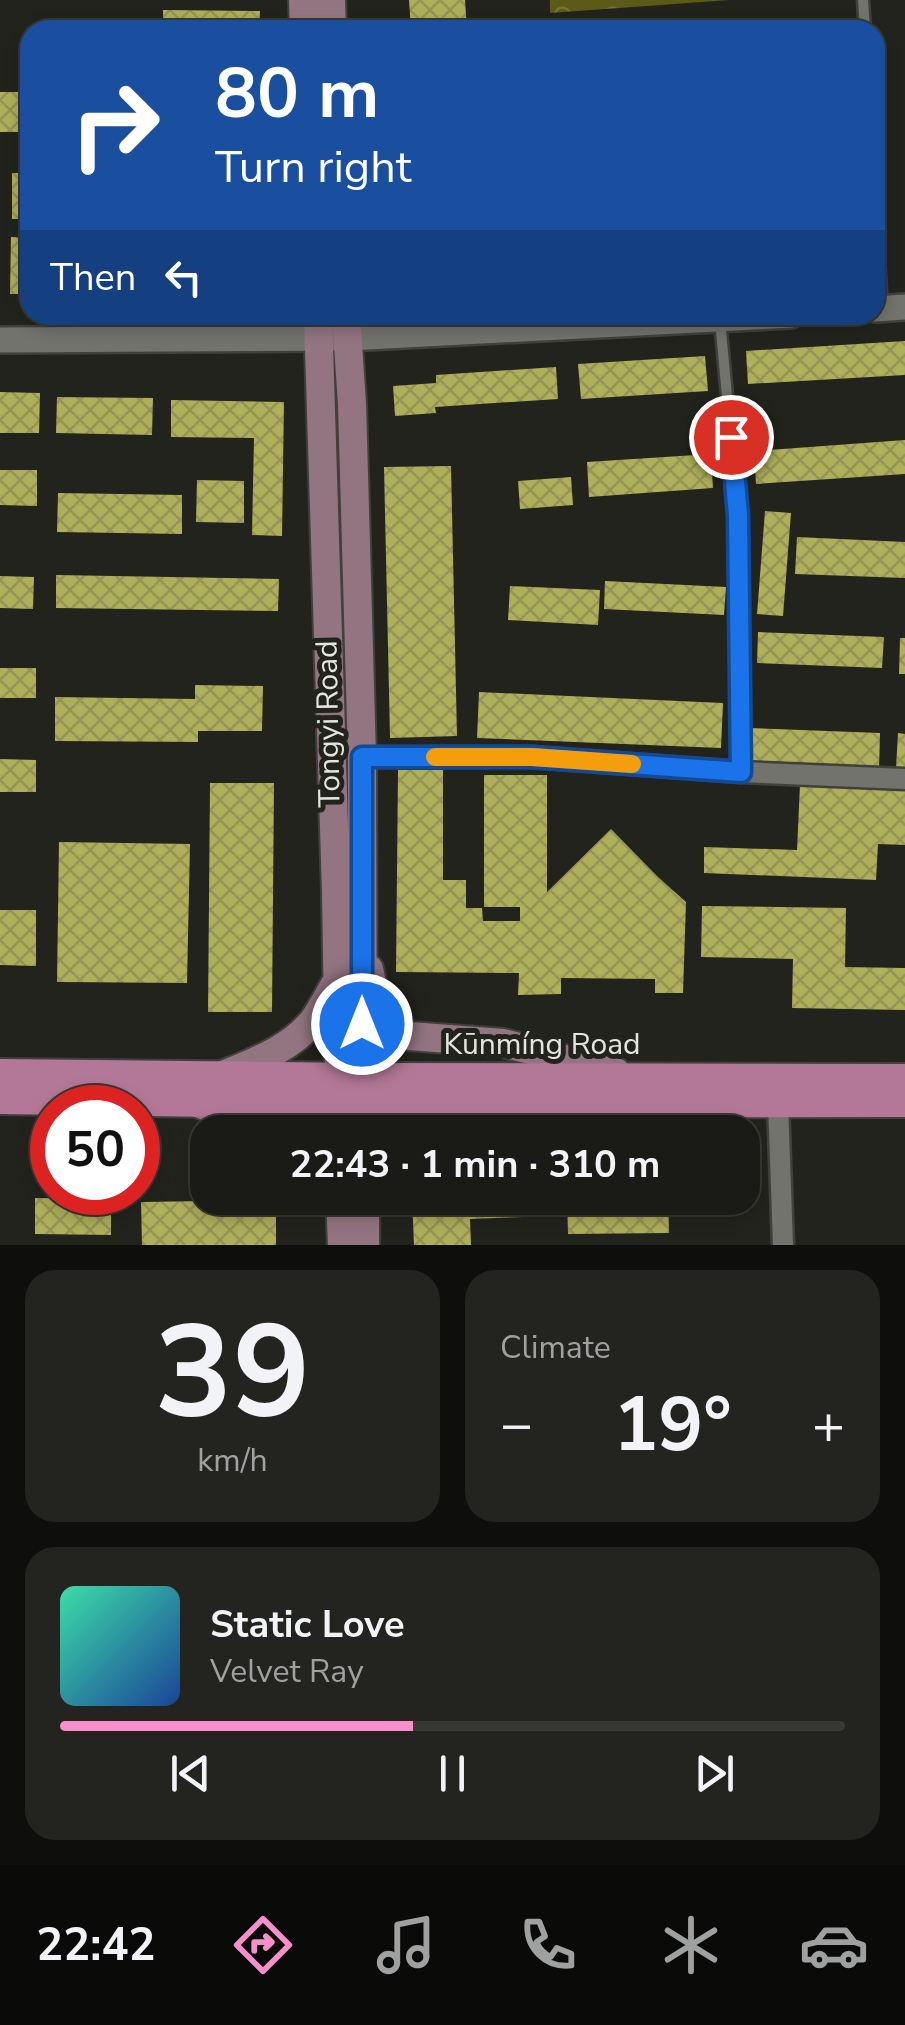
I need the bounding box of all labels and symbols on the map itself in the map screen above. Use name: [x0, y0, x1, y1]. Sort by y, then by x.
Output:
pin: [689, 395, 774, 480]
street label: Tongyi Road: [307, 640, 350, 808]
position arrow: [310, 972, 414, 1076]
street label: Kūnmíng Road: [443, 1024, 641, 1065]
speed limit sign: 50: [30, 1085, 160, 1215]

